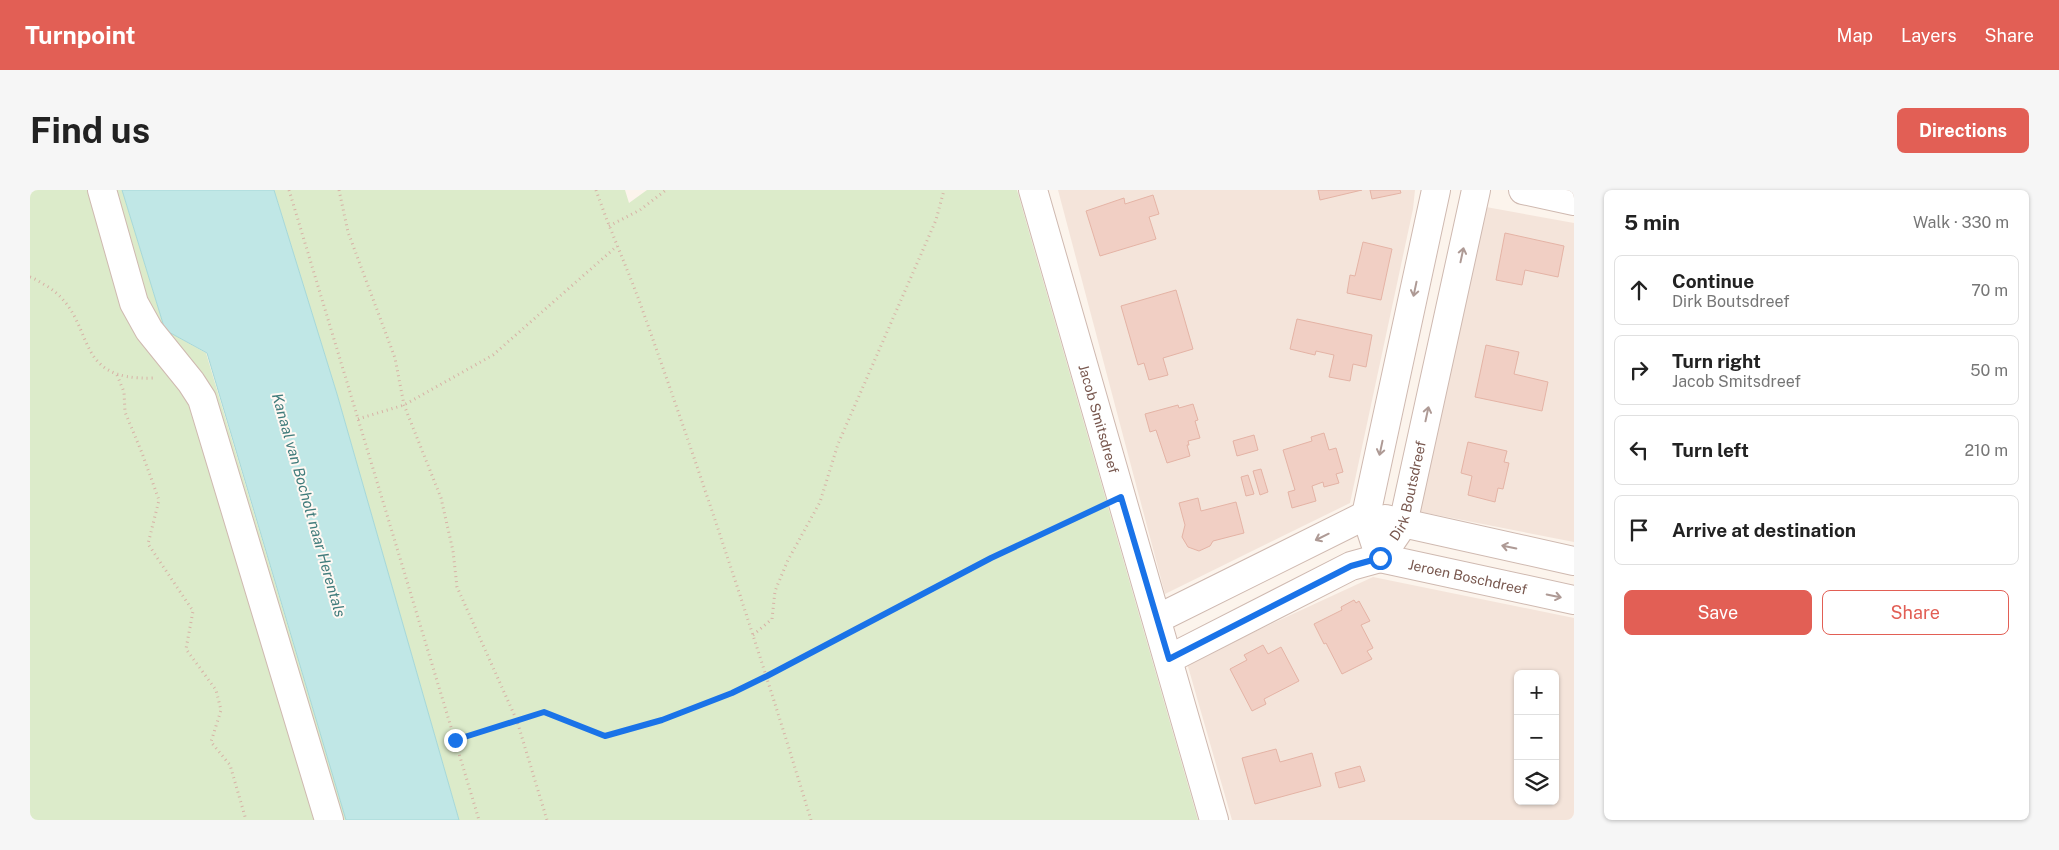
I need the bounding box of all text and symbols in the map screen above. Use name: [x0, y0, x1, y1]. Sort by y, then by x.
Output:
text: Turnpoint: [25, 21, 135, 49]
text: Map: [1837, 25, 1873, 46]
text: Layers: [1901, 25, 1957, 46]
text: Share: [1985, 25, 2034, 46]
button: Directions: [1897, 108, 2029, 153]
text: Find us: [30, 110, 150, 151]
text: 5 min: [1624, 210, 1680, 235]
text: Walk · 330 m: [1913, 213, 2009, 232]
one-way arrow: [1458, 247, 1467, 263]
text: Continue: [1672, 270, 1754, 292]
icon: ahead: [1625, 276, 1653, 304]
one-way arrow: [1410, 281, 1419, 297]
text: 70 m: [1971, 281, 2008, 300]
text: Dirk Boutsdreef: [1672, 292, 1790, 311]
text: Turn right: [1672, 350, 1761, 372]
icon: right: [1625, 356, 1653, 384]
text: 50 m: [1970, 361, 2008, 380]
street label: Jacob Smitsdreef: [1075, 362, 1122, 476]
text: Jacob Smitsdreef: [1672, 372, 1801, 391]
water label: Kanaal van Bocholt naar Herentals: [269, 391, 349, 619]
one-way arrow: [1423, 406, 1432, 422]
icon: left: [1625, 436, 1653, 464]
one-way arrow: [1375, 439, 1385, 455]
street label: Dirk Boutsdreef: [1386, 439, 1429, 543]
text: Turn left: [1672, 439, 1749, 461]
text: 210 m: [1964, 441, 2008, 460]
icon: arrive: [1625, 516, 1653, 544]
text: Arrive at destination: [1672, 519, 1856, 541]
one-way arrow: [1315, 532, 1330, 542]
one-way arrow: [1502, 542, 1518, 551]
route start: [1369, 547, 1392, 570]
street label: Jeroen Boschdreef: [1407, 556, 1529, 598]
button: Save: [1624, 590, 1812, 635]
button: Share: [1822, 590, 2009, 635]
one-way arrow: [1546, 592, 1562, 601]
map controls: [1514, 670, 1559, 805]
button: +: [1514, 670, 1559, 715]
button: −: [1514, 715, 1559, 760]
route end: [444, 729, 467, 752]
button: layers: [1514, 760, 1559, 805]

